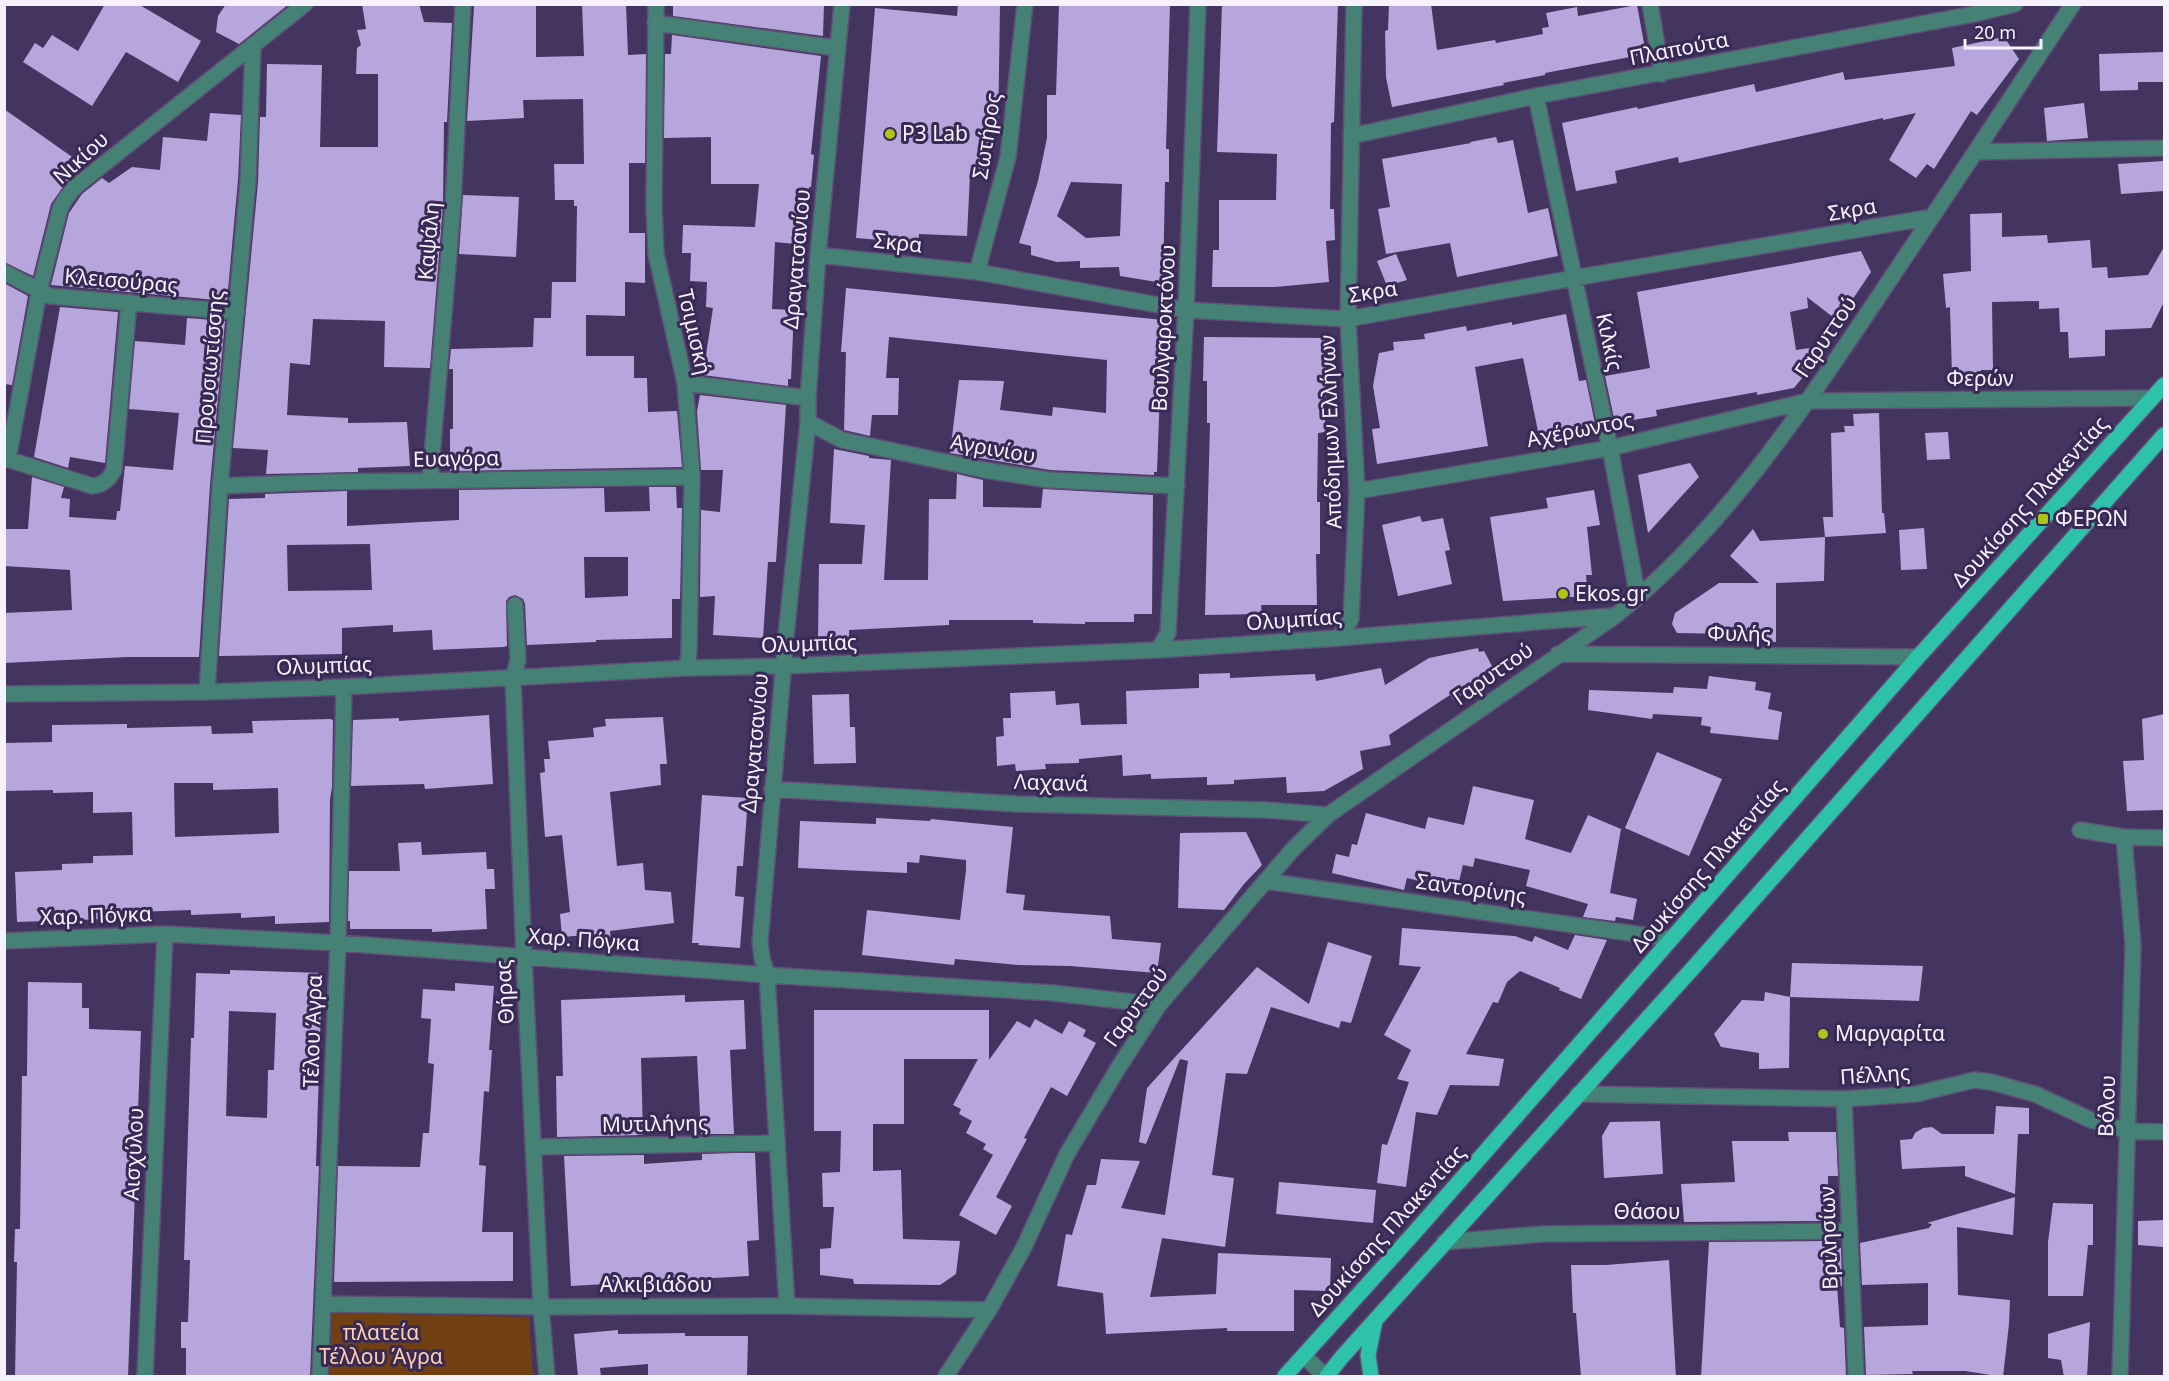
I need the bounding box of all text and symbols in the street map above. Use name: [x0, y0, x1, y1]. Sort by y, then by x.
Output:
scale bar: [1965, 12, 2042, 50]
text: 20 m: [1974, 20, 2016, 44]
street label: Πλαπούτα: [1627, 25, 1731, 71]
street label: Σωτήρος: [965, 91, 1007, 181]
place label: P3 Lab: [902, 119, 968, 147]
street label: Νικίου: [46, 125, 114, 190]
marker: P3 Lab: [883, 127, 897, 141]
street label: Δραγατσανίου: [776, 188, 816, 330]
street label: Σκρα: [1825, 191, 1878, 227]
street label: Καψάλη: [411, 201, 445, 281]
street label: Σκρα: [872, 226, 924, 258]
street label: Βουλγαροκτόνου: [1145, 244, 1181, 412]
street label: Κλεισούρας: [63, 261, 179, 299]
street label: Σκρα: [1346, 273, 1399, 309]
street label: Τσιμισκή: [672, 286, 718, 377]
street label: Προυσιωτίσσης: [188, 289, 230, 445]
street label: Γαρυττού: [1788, 290, 1863, 383]
street label: Κιλκίς: [1590, 310, 1630, 373]
street label: Απόδημων Ελλήνων: [1313, 334, 1347, 530]
street label: Φερών: [1946, 364, 2014, 392]
street label: Αχέρωντος: [1524, 405, 1635, 453]
street label: Δουκίσσης Πλακεντίας: [1945, 410, 2114, 593]
street label: Αγρινίου: [948, 427, 1038, 469]
street label: Ευαγόρα: [413, 443, 499, 473]
place label: ΦΕΡΩΝ: [2055, 504, 2128, 532]
marker: ΦΕΡΩΝ: [2036, 512, 2050, 526]
place label: Ekos.gr: [1575, 579, 1648, 607]
marker: Ekos.gr: [1556, 587, 1570, 601]
street label: Ολυμπίας: [1245, 602, 1343, 636]
street label: Φυλής: [1707, 618, 1771, 648]
street label: Ολυμπίας: [760, 627, 858, 659]
street label: Γαρυττού: [1447, 635, 1538, 711]
street label: Ολυμπίας: [275, 649, 373, 681]
street label: Δραγατσανίου: [734, 672, 774, 814]
street label: Λαχανά: [1013, 767, 1089, 797]
street label: Δουκίσσης Πλακεντίας: [1624, 773, 1790, 958]
street label: Σαντορίνης: [1414, 866, 1528, 910]
street label: Χαρ. Πόγκα: [40, 899, 152, 931]
street label: Χαρ. Πόγκα: [527, 921, 641, 957]
street label: Θήρας: [488, 959, 520, 1025]
street label: Γαρυττού: [1097, 961, 1174, 1052]
street label: Τέλου Άγρα: [296, 974, 328, 1088]
place label: Μαργαρίτα: [1835, 1019, 1945, 1047]
marker: Μαργαρίτα: [1816, 1027, 1830, 1041]
street label: Πέλλης: [1839, 1058, 1911, 1090]
street label: Βόλου: [2091, 1075, 2121, 1137]
street label: Αισχύλου: [117, 1107, 149, 1201]
street label: Μυτιλήνης: [602, 1108, 708, 1138]
street label: Δουκίσσης Πλακεντίας: [1302, 1139, 1471, 1322]
street label: Βριλησίων: [1812, 1186, 1844, 1290]
street label: Θάσου: [1613, 1197, 1681, 1225]
street label: Αλκιβιάδου: [600, 1270, 712, 1298]
park label: πλατεία Τέλλου Άγρα: [319, 1318, 443, 1370]

